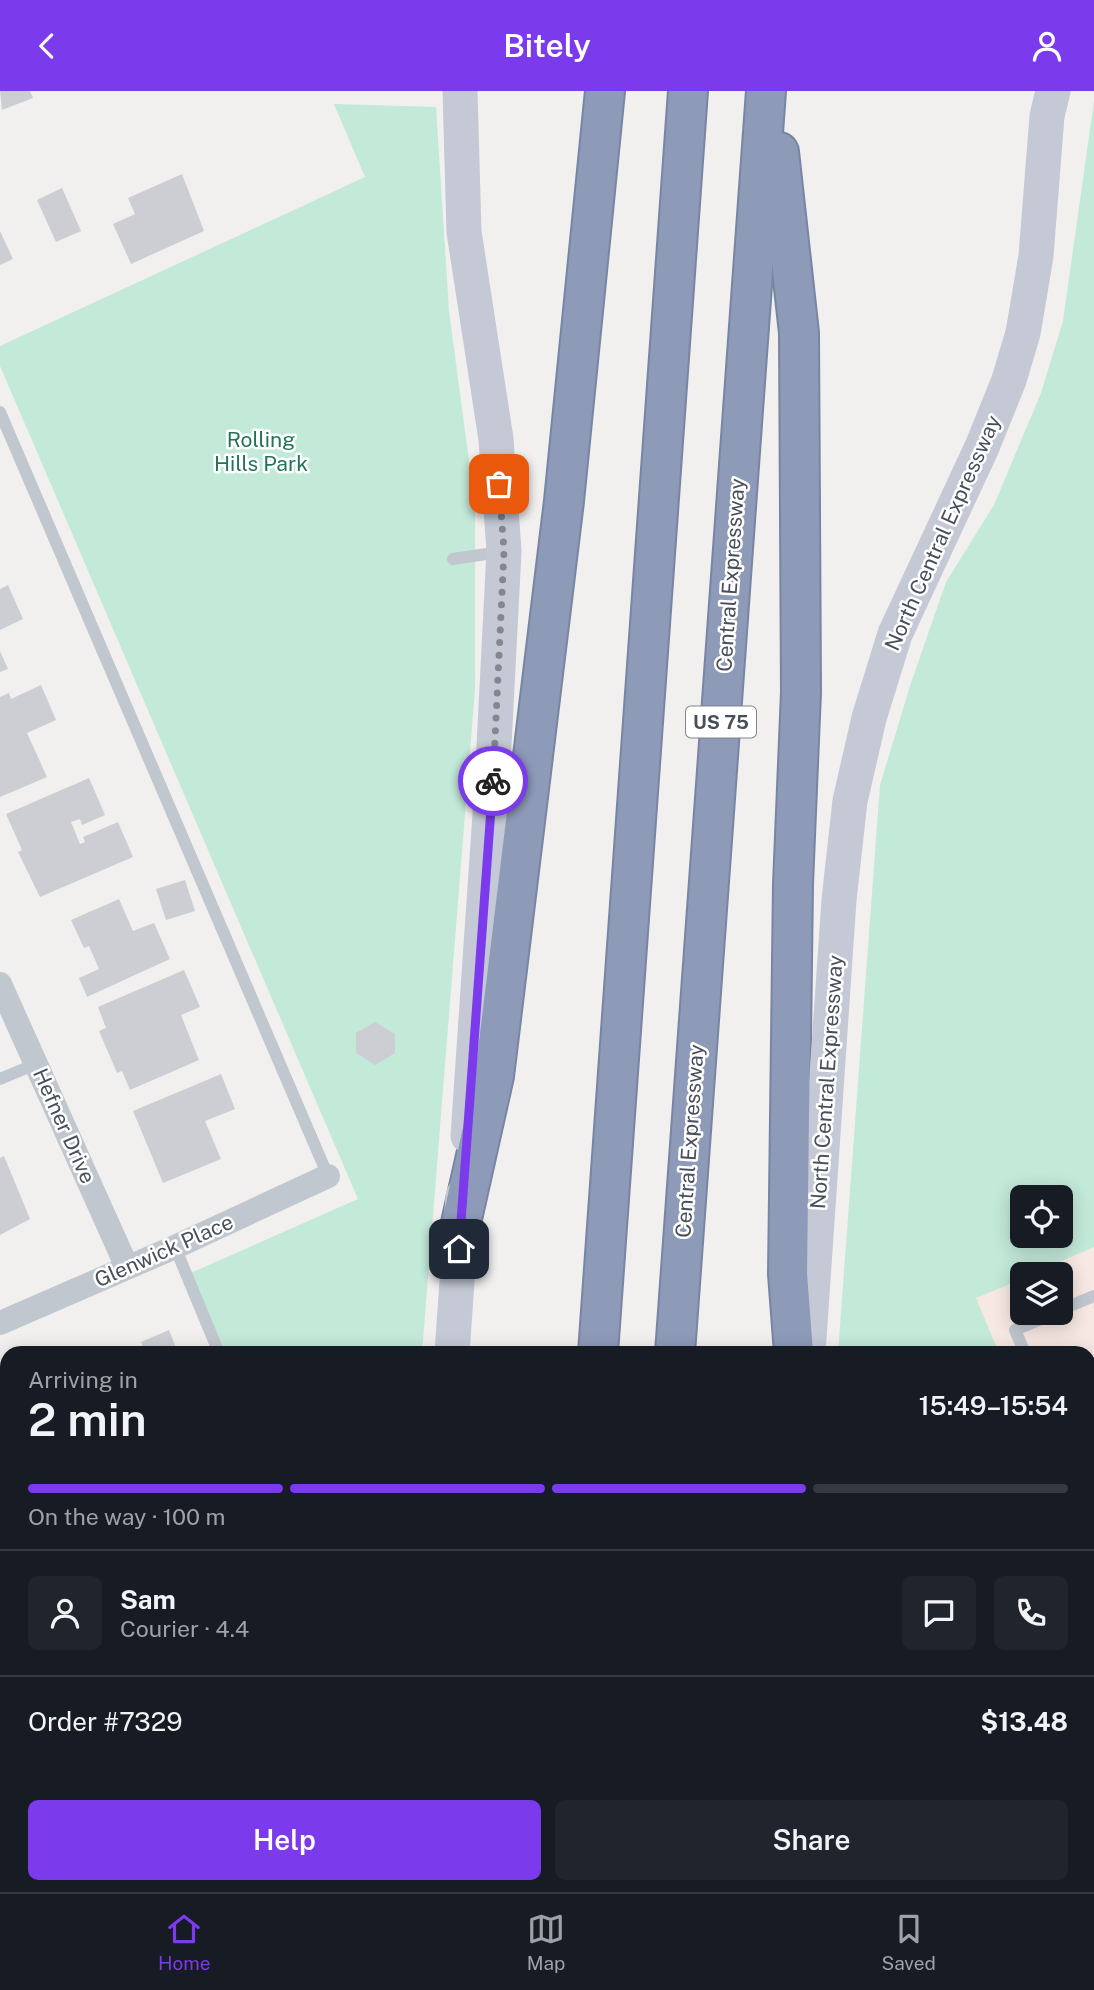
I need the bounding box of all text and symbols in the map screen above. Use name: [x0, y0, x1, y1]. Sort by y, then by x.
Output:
icon: back: [28, 27, 66, 65]
text: Bitely: [503, 27, 591, 64]
icon: person: [1028, 27, 1066, 65]
street label: North Central Expressway: [879, 411, 1006, 654]
park label: Rolling Hills Park: [214, 427, 308, 476]
pin: [469, 454, 529, 514]
icon: bag: [480, 465, 518, 503]
street label: Central Expressway: [711, 477, 750, 673]
road number: US 75: [686, 707, 756, 737]
courier: [458, 746, 528, 816]
icon: bike: [474, 762, 512, 800]
street label: North Central Expressway: [805, 954, 848, 1210]
street label: Central Expressway: [670, 1043, 709, 1239]
street label: Hefner Drive: [28, 1064, 101, 1187]
map controls: [1010, 1185, 1073, 1325]
button: locate: [1010, 1185, 1073, 1248]
street label: Glenwick Place: [91, 1209, 237, 1292]
pin: [429, 1219, 489, 1279]
icon: home: [440, 1230, 478, 1268]
button: layers: [1010, 1262, 1073, 1325]
text: Arriving in: [28, 1366, 138, 1393]
text: 15:49–15:54: [919, 1390, 1068, 1421]
text: 2 min: [28, 1392, 147, 1446]
text: On the way · 100 m: [28, 1503, 225, 1530]
button: person: [28, 1576, 102, 1650]
button: chat: [902, 1576, 976, 1650]
button: phone: [994, 1576, 1068, 1650]
text: Sam: [120, 1584, 176, 1615]
text: Courier · 4.4: [120, 1615, 249, 1642]
text: Order #7329: [28, 1706, 182, 1737]
text: $13.48: [980, 1706, 1068, 1737]
button: Help: [28, 1800, 541, 1880]
button: Share: [555, 1800, 1068, 1880]
tab: Home: [158, 1910, 210, 1974]
tab: Map: [527, 1910, 565, 1974]
tab: Saved: [882, 1910, 936, 1974]

